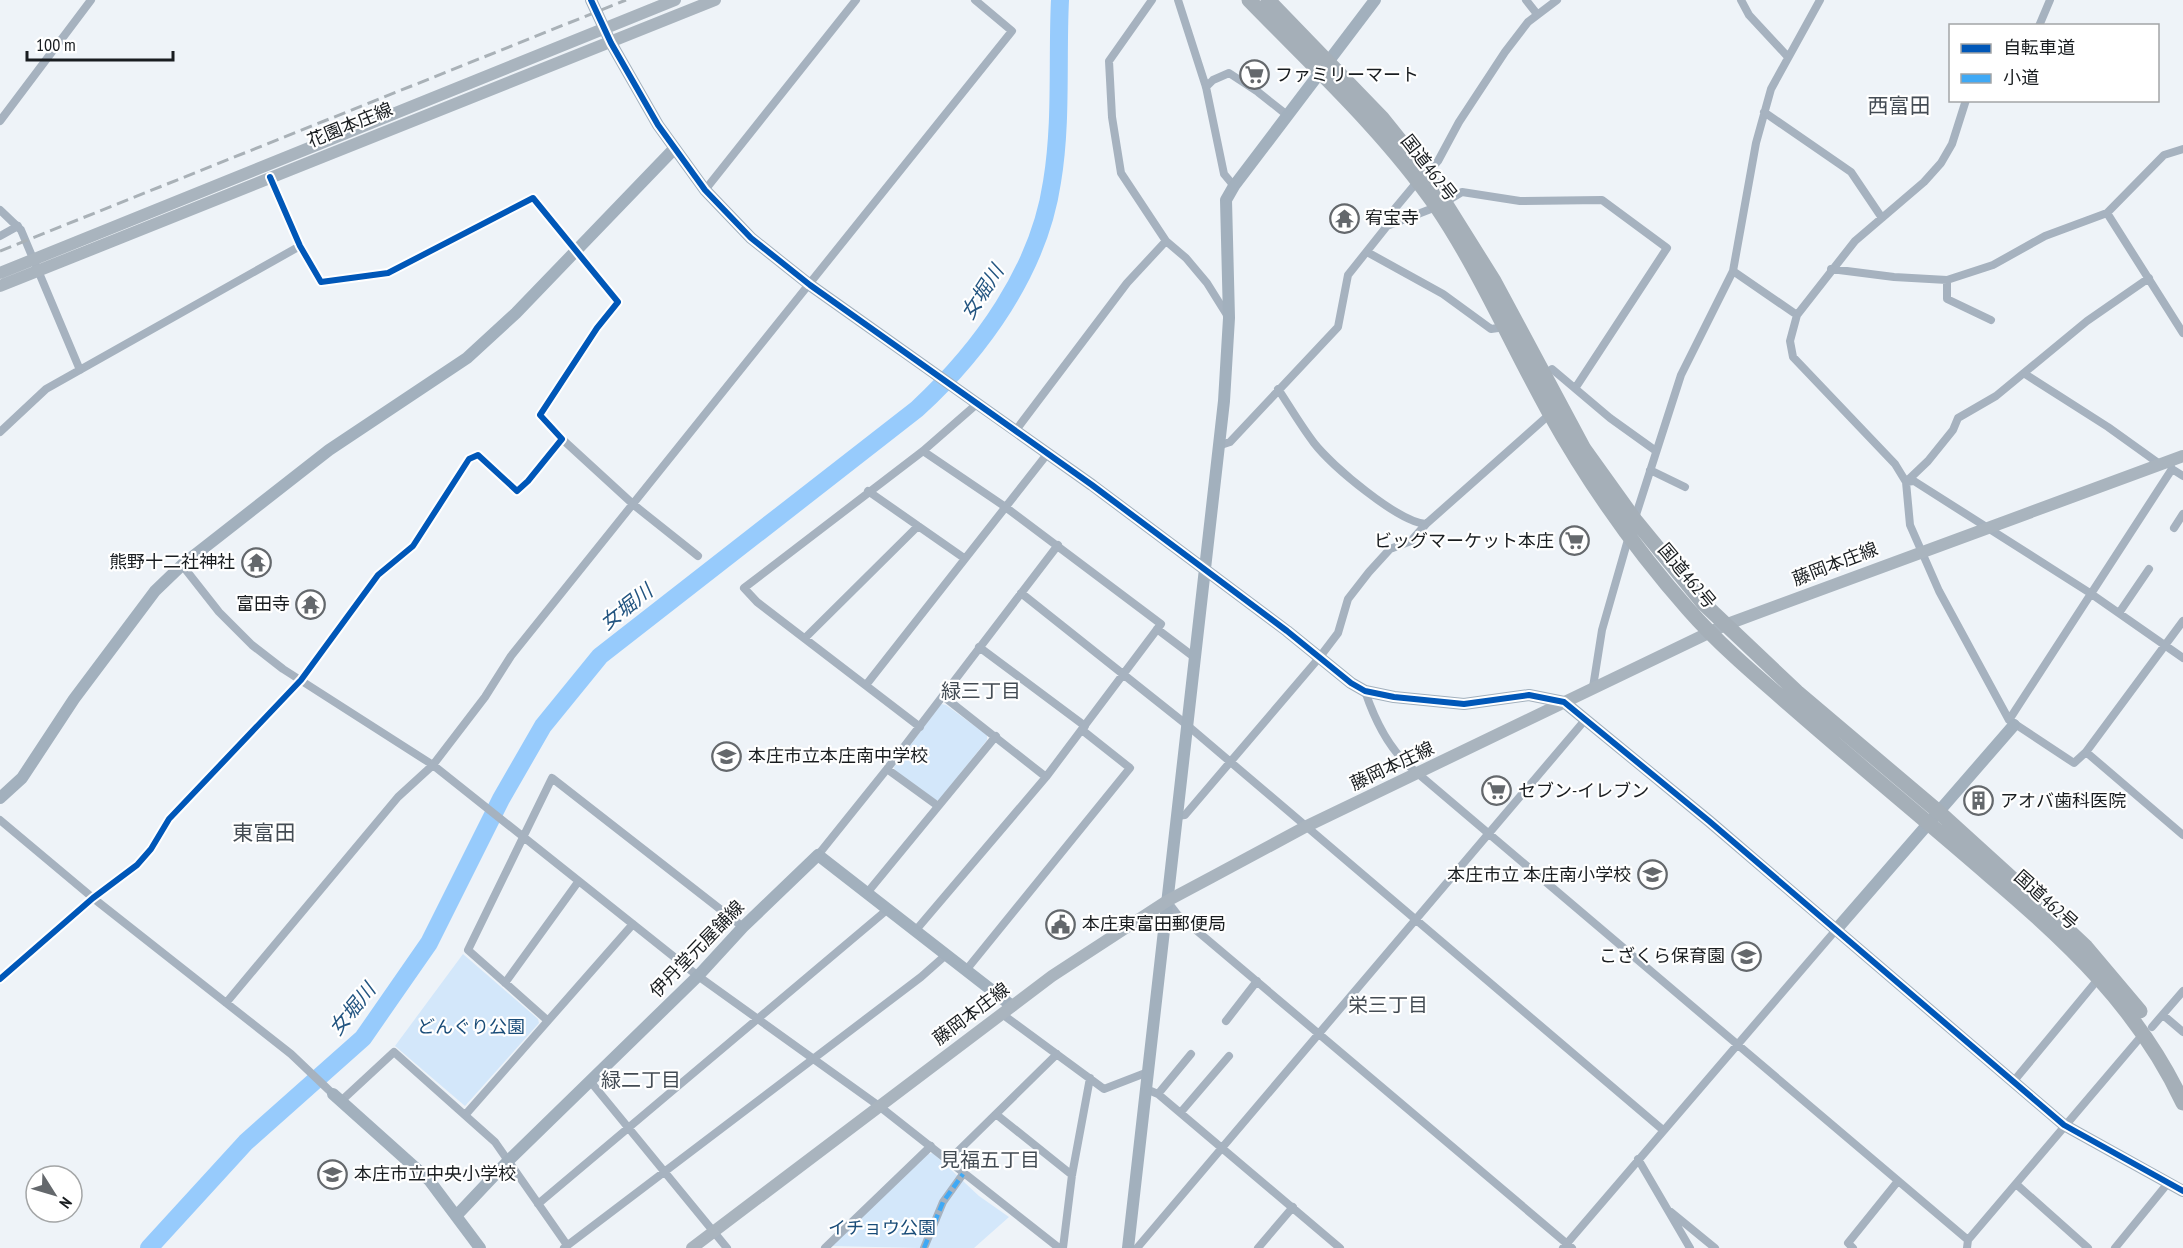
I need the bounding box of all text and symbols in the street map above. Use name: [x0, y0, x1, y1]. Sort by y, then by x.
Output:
scale bar: [27, 24, 172, 62]
legend: [1949, 24, 2159, 102]
text: 100 m: [36, 33, 76, 56]
text: 自転車道: [2003, 36, 2075, 59]
supermarket icon: ファミリーマート: [1238, 59, 1270, 91]
place label: ファミリーマート: [1275, 63, 1419, 86]
text: 小道: [2003, 66, 2039, 89]
district label: 西富田: [1868, 92, 1931, 119]
street label: 花園本庄線: [304, 97, 396, 152]
street label: 国道462号: [1396, 130, 1463, 206]
temple icon: 宥宝寺: [1328, 202, 1360, 234]
place label: 宥宝寺: [1365, 206, 1419, 229]
water label: 女堀川: [955, 258, 1010, 324]
supermarket icon: ビッグマーケット本庄: [1559, 525, 1591, 557]
place label: ビッグマーケット本庄: [1374, 529, 1554, 552]
street label: 藤岡本庄線: [1789, 537, 1881, 590]
street label: 国道462号: [1653, 538, 1721, 613]
temple icon: 熊野十二社神社: [240, 546, 272, 578]
place label: 熊野十二社神社: [109, 550, 235, 573]
water label: 女堀川: [594, 577, 659, 636]
temple icon: 富田寺: [295, 588, 327, 620]
place label: 富田寺: [236, 592, 290, 615]
district label: 緑三丁目: [941, 678, 1021, 704]
street label: 藤岡本庄線: [1346, 736, 1437, 795]
school or university icon: 本庄市立本庄南中学校: [711, 740, 743, 772]
place label: 本庄市立本庄南中学校: [748, 744, 928, 767]
supermarket icon: セブン-イレブン: [1481, 775, 1513, 807]
place label: セブン-イレブン: [1518, 779, 1649, 802]
building icon: アオバ歯科医院: [1963, 785, 1995, 817]
place label: アオバ歯科医院: [2000, 789, 2126, 812]
district label: 東富田: [233, 819, 296, 846]
school or university icon: 本庄市立 本庄南小学校: [1636, 859, 1668, 891]
place label: 本庄市立 本庄南小学校: [1447, 863, 1631, 886]
street label: 国道462号: [2010, 865, 2083, 934]
street label: 伊丹堂元屋舗線: [645, 895, 749, 1002]
public building icon: 本庄東富田郵便局: [1045, 908, 1077, 940]
place label: 本庄東富田郵便局: [1082, 912, 1226, 935]
school or university icon: こざくら保育園: [1730, 940, 1762, 972]
place label: こざくら保育園: [1599, 944, 1725, 967]
water label: 女堀川: [323, 976, 382, 1040]
street label: 藤岡本庄線: [928, 977, 1014, 1050]
district label: 栄三丁目: [1348, 992, 1428, 1018]
park label: どんぐり公園: [417, 1015, 525, 1038]
district label: 緑二丁目: [601, 1067, 681, 1093]
district label: 見福五丁目: [940, 1147, 1040, 1173]
school or university icon: 本庄市立中央小学校: [317, 1158, 349, 1190]
place label: 本庄市立中央小学校: [354, 1162, 516, 1185]
north arrow: [24, 1164, 84, 1224]
text: N: [55, 1194, 77, 1212]
park label: イチョウ公園: [828, 1216, 936, 1239]

